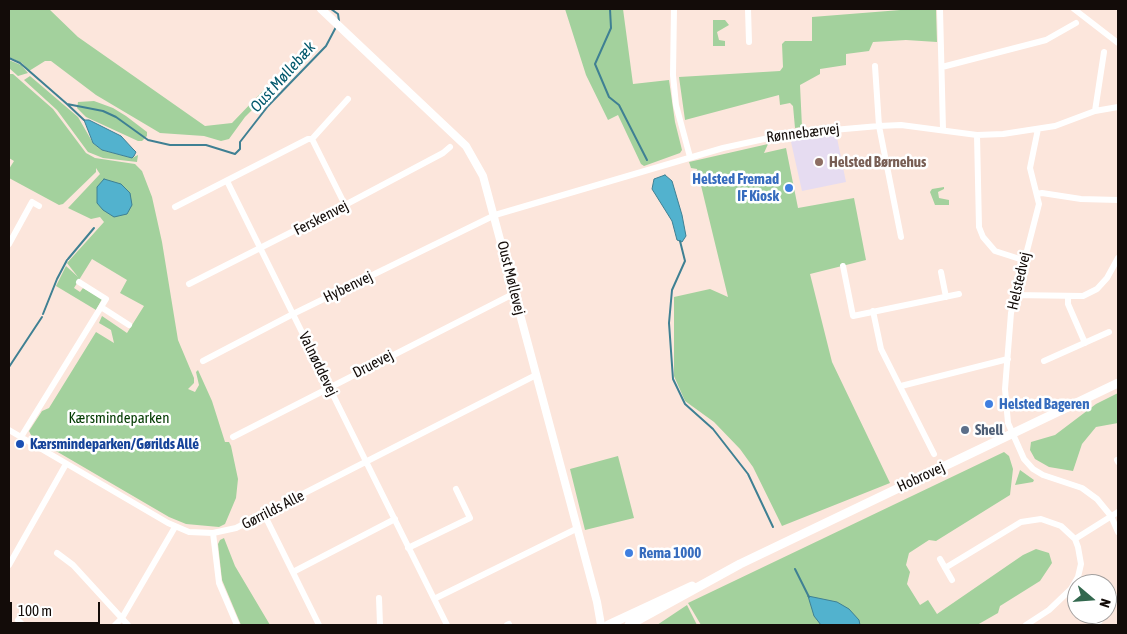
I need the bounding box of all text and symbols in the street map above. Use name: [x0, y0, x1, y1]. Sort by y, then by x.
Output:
water label: Oust Møllebæk: [246, 38, 320, 116]
street label: Rønnebærvej: [765, 120, 841, 146]
place label: Helsted Børnehus: [829, 153, 926, 171]
marker: Helsted Børnehus: [813, 156, 825, 168]
place label: Helsted Fremad IF Kiosk: [692, 170, 779, 205]
marker: Helsted Fremad IF Kiosk: [783, 182, 795, 194]
street label: Ferskenvej: [291, 197, 351, 239]
street label: Oust Møllevej: [493, 239, 529, 317]
street label: Helstedvej: [1004, 250, 1034, 312]
street label: Hybenvej: [321, 267, 375, 307]
street label: Valnøddevej: [295, 329, 341, 399]
street label: Druevej: [350, 346, 396, 382]
place label: Helsted Bageren: [999, 395, 1089, 413]
marker: Helsted Bageren: [983, 398, 995, 410]
park label: Kærsmindeparken: [69, 409, 169, 427]
place label: Shell: [975, 421, 1003, 439]
marker: Shell: [959, 424, 971, 436]
place label: Kærsmindeparken/Gørilds Allé: [30, 435, 199, 453]
marker: Kærsmindeparken/Gørilds Allé: [14, 438, 26, 450]
street label: Hobrovej: [894, 458, 948, 496]
street label: Gørrilds Alle: [239, 487, 307, 533]
place label: Rema 1000: [639, 544, 701, 562]
marker: Rema 1000: [623, 547, 635, 559]
north arrow: [1067, 574, 1117, 624]
scale bar: [12, 592, 102, 624]
text: N: [1096, 597, 1114, 610]
text: 100 m: [18, 602, 52, 619]

